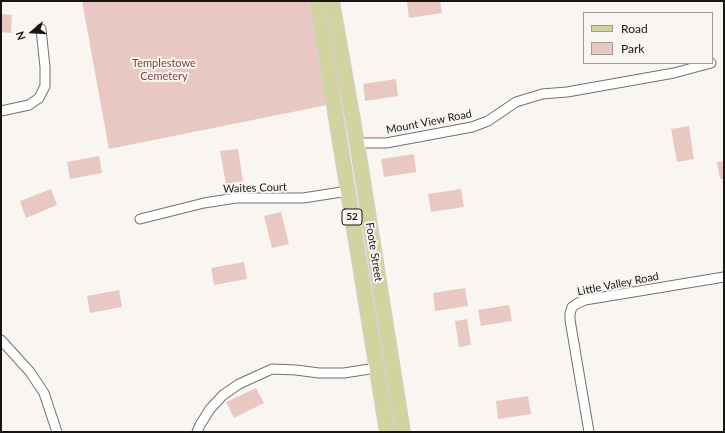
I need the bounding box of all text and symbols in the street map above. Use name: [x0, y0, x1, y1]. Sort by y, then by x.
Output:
north arrow: [12, 12, 52, 52]
legend: [583, 12, 713, 64]
text: Road: [621, 21, 648, 36]
text: N: [13, 30, 28, 42]
text: Park: [621, 41, 644, 56]
park label: Templestowe Cemetery: [132, 56, 196, 82]
street label: Mount View Road: [385, 107, 473, 137]
street label: Waites Court: [223, 180, 287, 196]
road number: 52: [342, 209, 362, 225]
street label: Foote Street: [363, 222, 385, 282]
street label: Little Valley Road: [576, 270, 660, 298]

